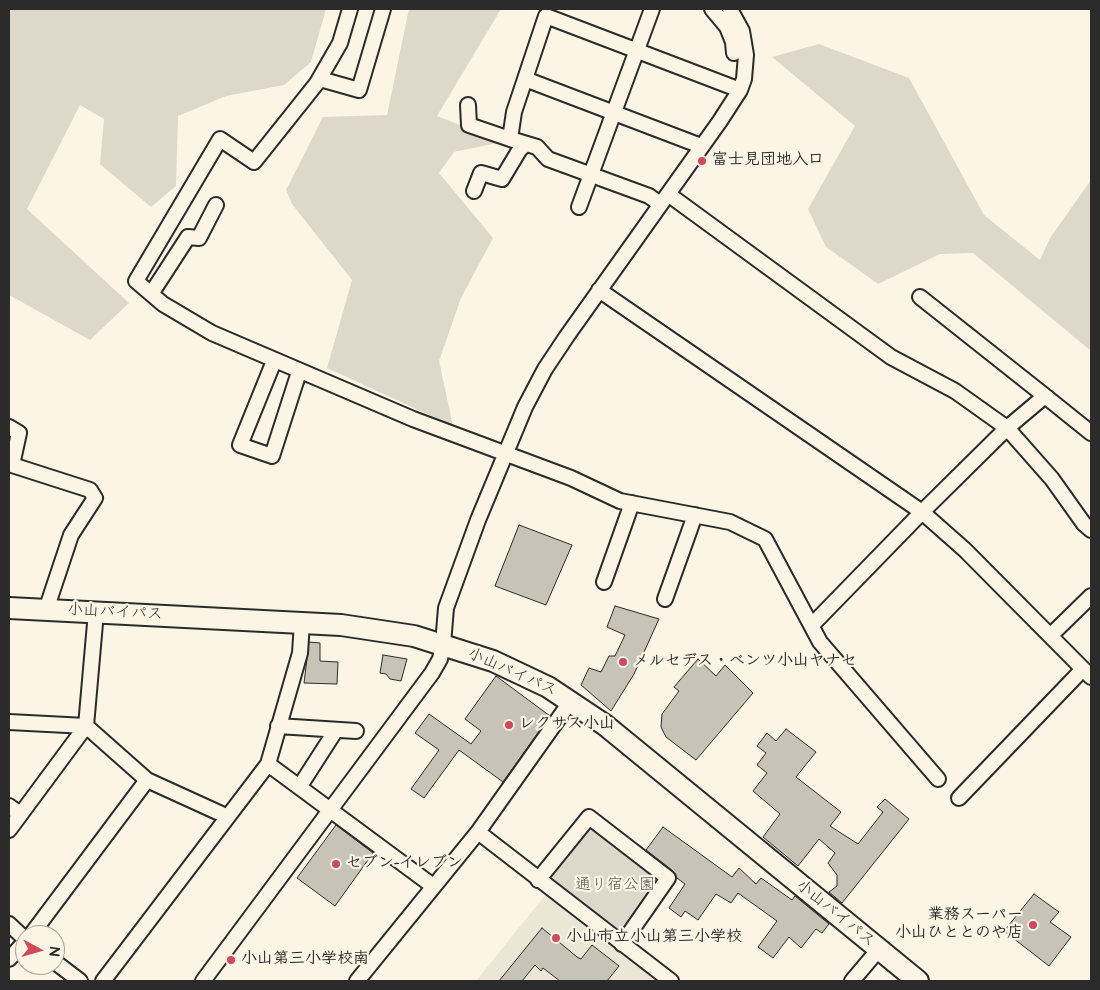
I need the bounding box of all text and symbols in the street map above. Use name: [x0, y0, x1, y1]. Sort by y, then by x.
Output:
place label: 富士見団地入口: [712, 151, 824, 171]
marker: 富士見団地入口: [696, 155, 708, 167]
street label: 小山バイパス: [67, 601, 163, 625]
street label: 小山バイパス: [464, 645, 560, 701]
place label: メルセデス・ベンツ小山ヤナセ: [633, 652, 857, 672]
marker: メルセデス・ベンツ小山ヤナセ: [617, 656, 629, 668]
place label: レクサス小山: [519, 715, 615, 735]
marker: レクサス小山: [503, 719, 515, 731]
place label: セブン-イレブン: [346, 854, 463, 874]
marker: セブン-イレブン: [330, 858, 342, 870]
park label: 通り宿公園: [575, 876, 655, 896]
street label: 小山バイパス: [792, 876, 878, 952]
place label: 業務スーパー 小山ひととのや店: [895, 906, 1023, 944]
marker: 業務スーパー 小山ひととのや店: [1027, 919, 1039, 931]
north arrow: [15, 925, 65, 975]
place label: 小山市立小山第三小学校: [566, 928, 742, 948]
marker: 小山市立小山第三小学校: [550, 932, 562, 944]
text: N: [44, 946, 64, 957]
place label: 小山第三小学校南: [241, 950, 369, 970]
marker: 小山第三小学校南: [225, 954, 237, 966]

